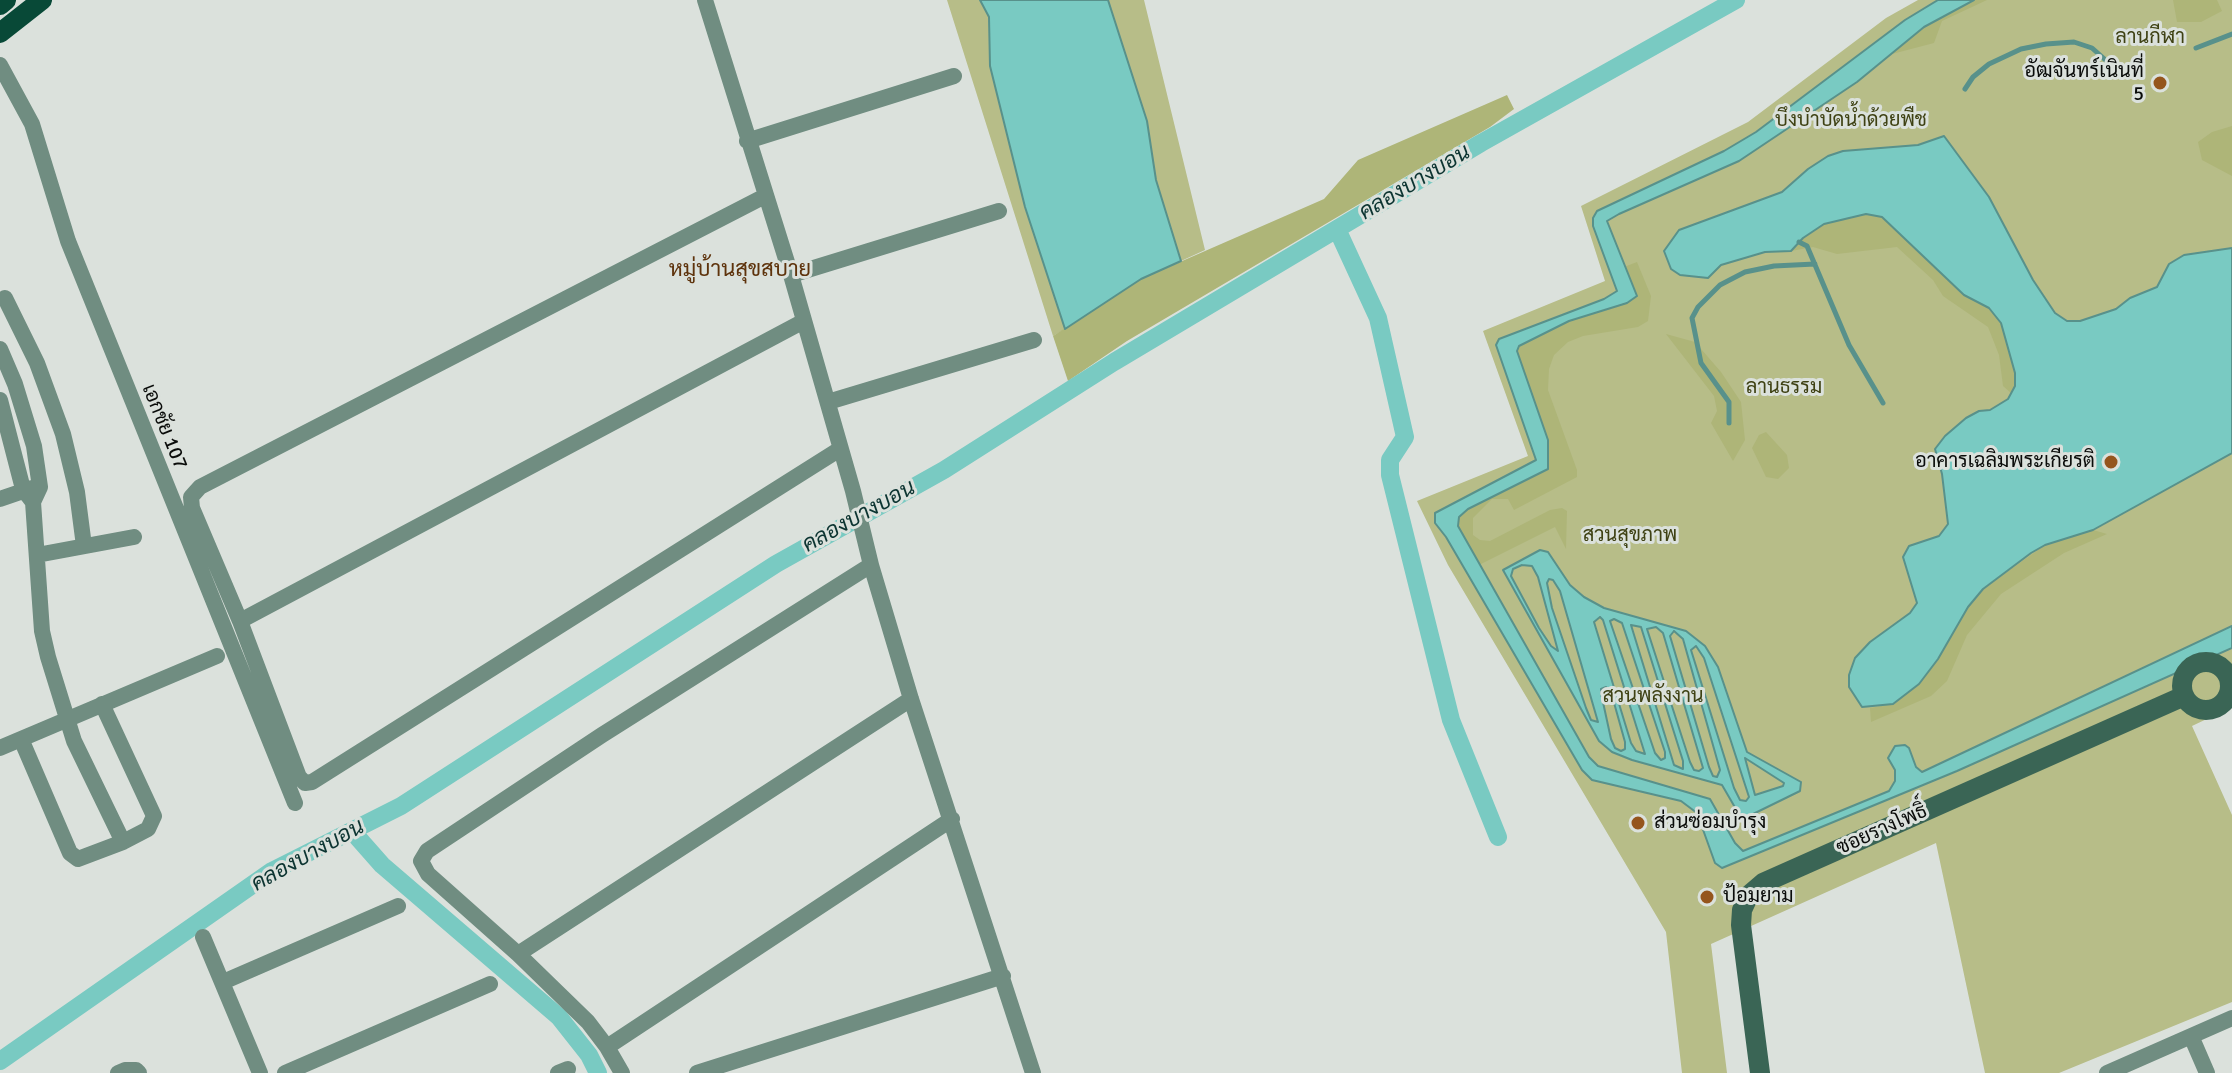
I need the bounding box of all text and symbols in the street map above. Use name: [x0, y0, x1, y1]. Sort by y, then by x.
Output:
park label: ลานกีฬา: [2115, 26, 2185, 50]
place label: อัฒจันทร์เนินที่ 5: [2024, 60, 2144, 107]
marker: อัฒจันทร์เนินที่ 5: [2151, 74, 2169, 92]
park label: บึงบำบัดน้ำด้วยพืช: [1775, 109, 1927, 133]
water label: คลองบางบอน: [1355, 140, 1475, 226]
district label: หมู่บ้านสุขสบาย: [669, 257, 811, 283]
park label: ลานธรรม: [1746, 376, 1822, 400]
street label: เอกชัย 107: [136, 381, 192, 473]
place label: อาคารเฉลิมพระเกียรติ: [1915, 450, 2095, 474]
marker: อาคารเฉลิมพระเกียรติ: [2102, 453, 2120, 471]
water label: คลองบางบอน: [798, 475, 920, 559]
park label: สวนสุขภาพ: [1583, 524, 1677, 548]
park label: สวนพลังงาน: [1602, 685, 1704, 709]
street label: ซอยรางโพธิ์: [1833, 799, 1931, 861]
place label: ส่วนซ่อมบำรุง: [1654, 811, 1766, 835]
water label: คลองบางบอน: [247, 814, 369, 898]
marker: ส่วนซ่อมบำรุง: [1629, 814, 1647, 832]
place label: ป้อมยาม: [1723, 885, 1794, 909]
marker: ป้อมยาม: [1698, 888, 1716, 906]

